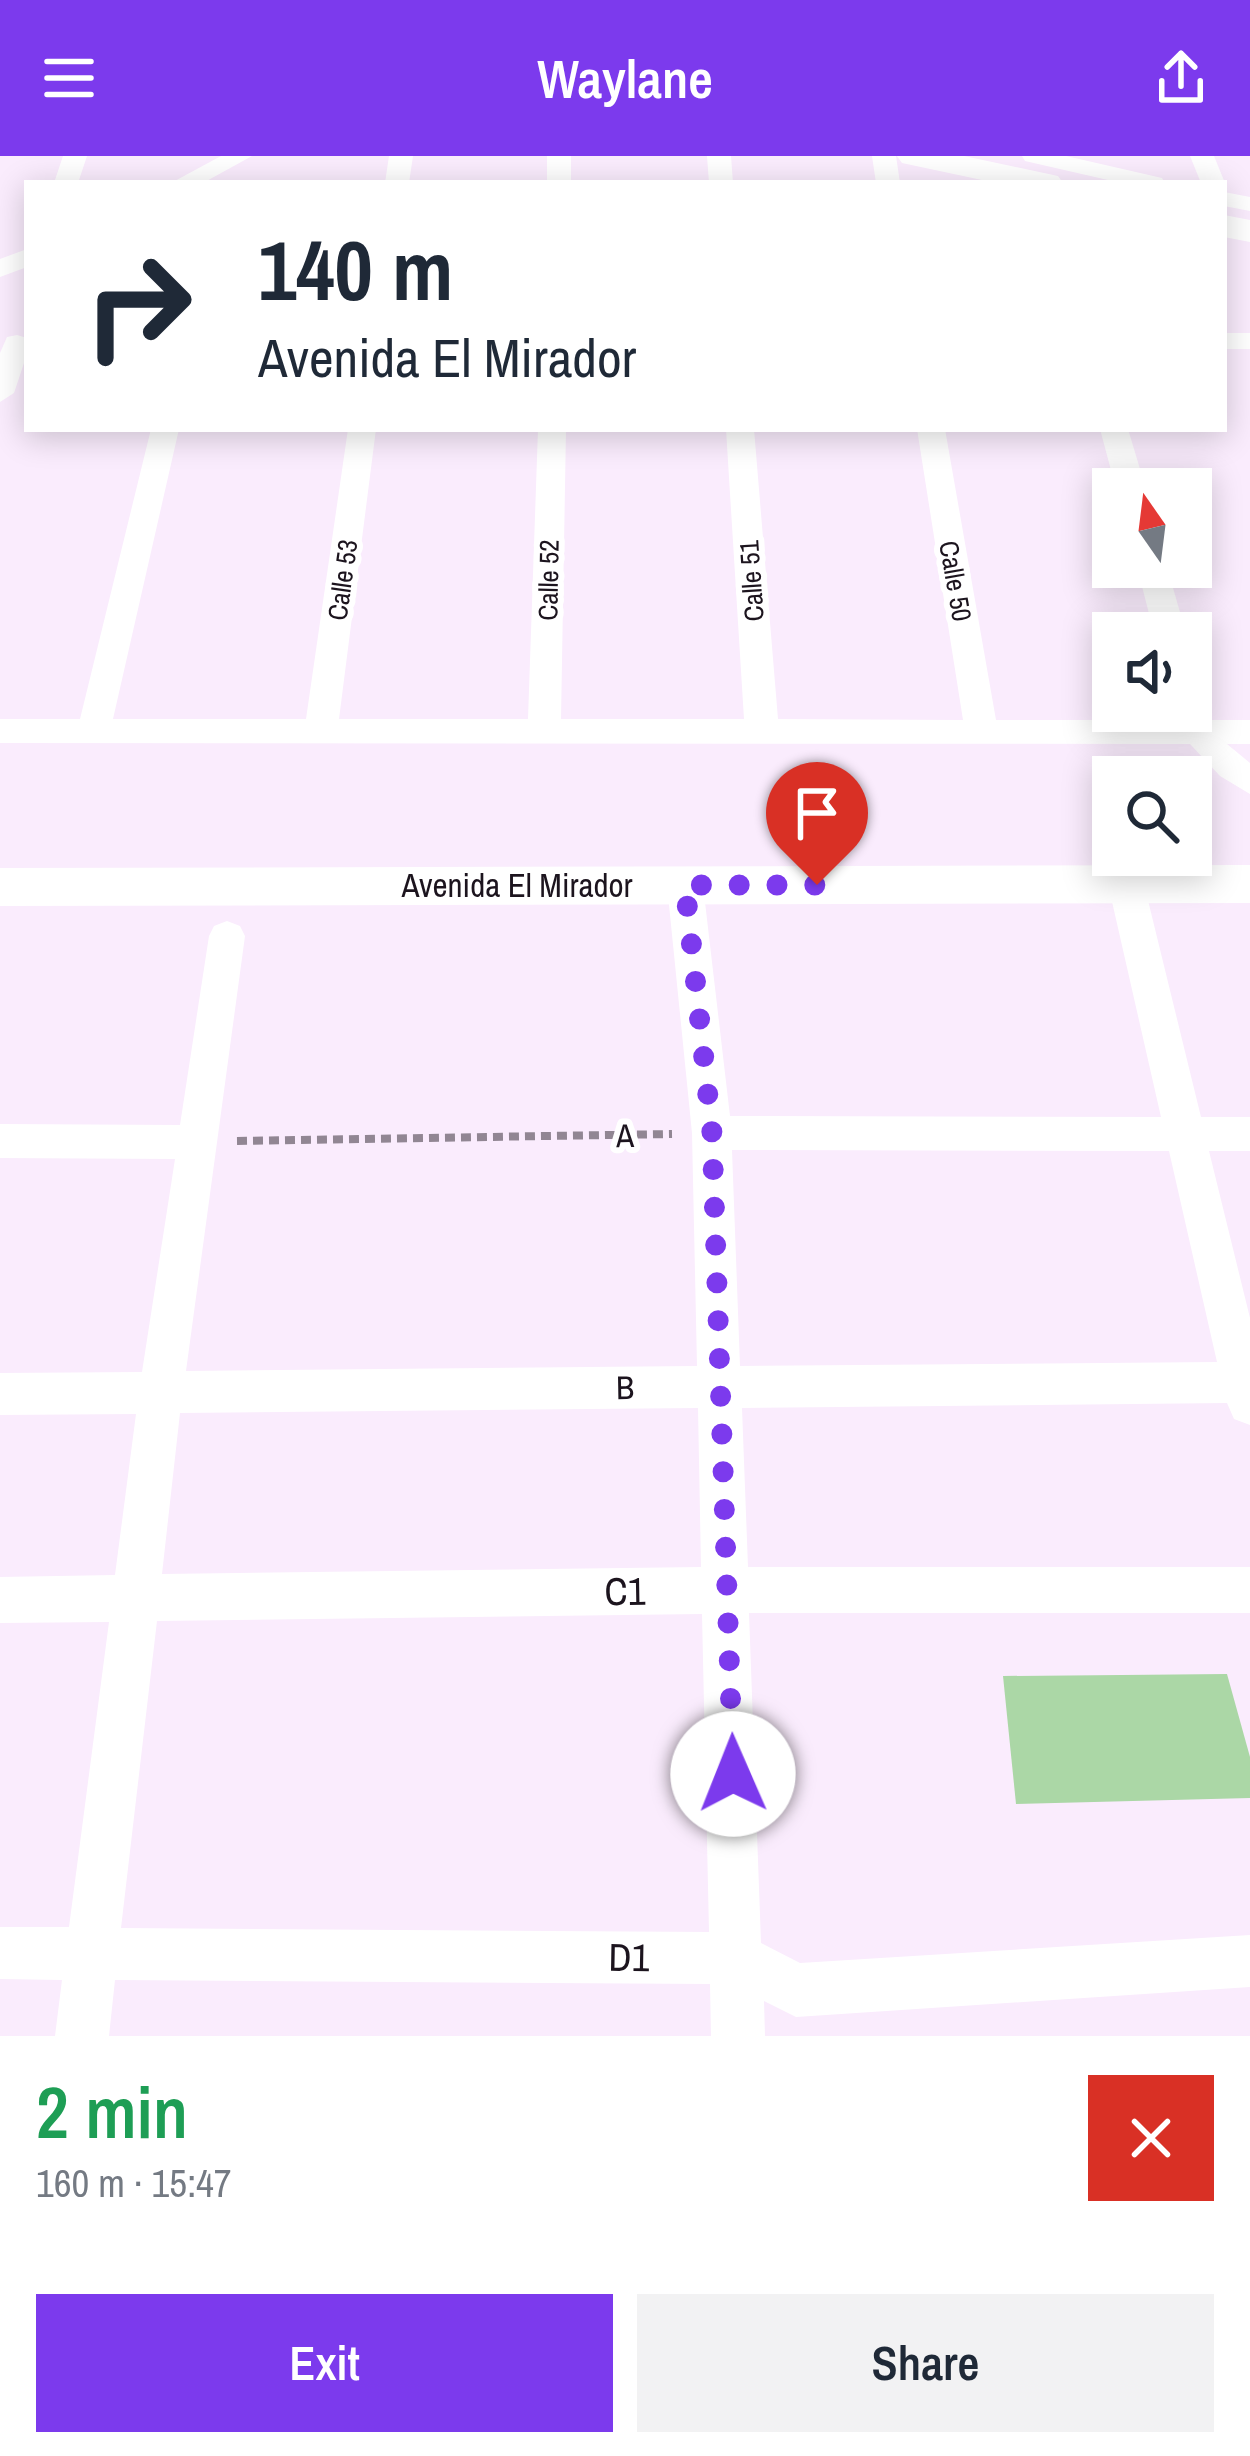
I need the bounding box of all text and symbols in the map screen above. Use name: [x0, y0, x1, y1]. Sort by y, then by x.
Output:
text: Waylane: [537, 42, 713, 115]
icon: menu: [36, 45, 102, 111]
icon: share: [1148, 45, 1214, 111]
text: 140 m: [258, 213, 453, 326]
icon: right: [60, 228, 216, 384]
text: Avenida El Mirador: [258, 321, 636, 394]
north arrow: [1092, 468, 1212, 588]
map controls: [1092, 468, 1212, 876]
street label: Calle 53: [319, 537, 365, 623]
street label: Calle 50: [931, 538, 981, 624]
street label: Calle 52: [529, 539, 567, 621]
street label: Calle 51: [730, 539, 772, 623]
button: sound: [1092, 612, 1212, 732]
button: search: [1092, 756, 1212, 876]
pin: [766, 762, 868, 885]
icon: arrive: [784, 780, 850, 846]
street label: Avenida El Mirador: [400, 863, 633, 907]
street label: A: [615, 1113, 635, 1157]
street label: B: [616, 1365, 634, 1409]
street label: C1: [604, 1565, 646, 1617]
position arrow: [670, 1711, 796, 1837]
street label: D1: [608, 1931, 650, 1983]
text: 2 min: [36, 2063, 188, 2160]
button: close: [1088, 2075, 1214, 2201]
text: 160 m · 15:47: [36, 2157, 232, 2209]
button: Exit: [36, 2294, 613, 2432]
button: Share: [637, 2294, 1214, 2432]

